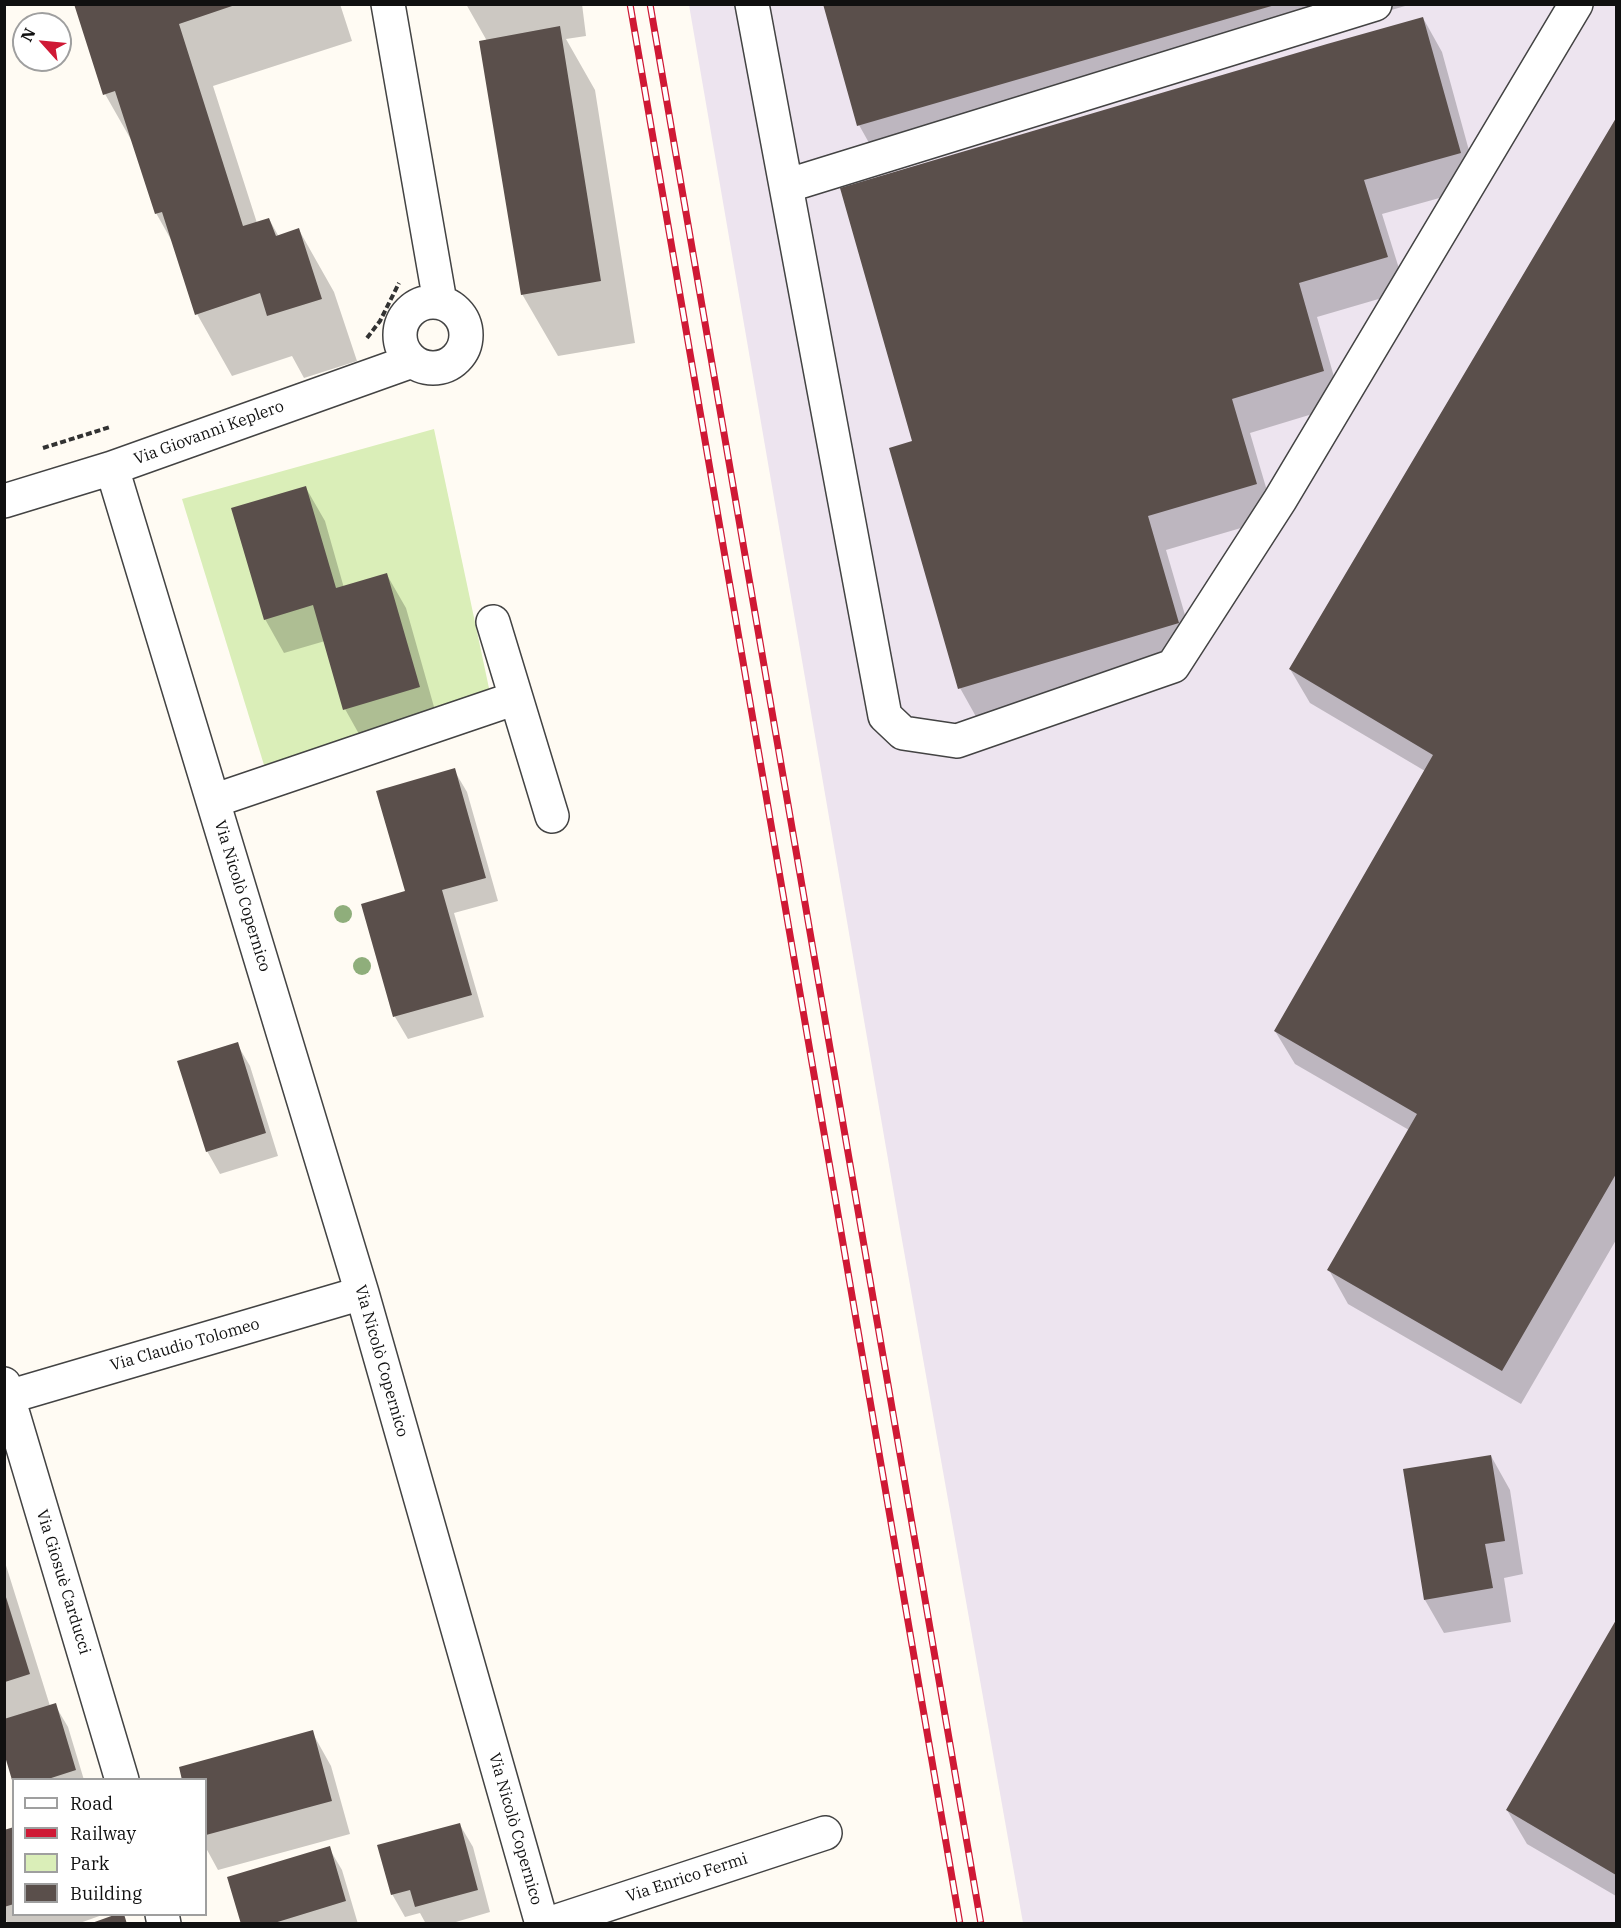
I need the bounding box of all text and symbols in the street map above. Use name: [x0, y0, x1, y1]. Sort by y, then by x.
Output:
north arrow: [12, 12, 72, 72]
text: N: [16, 25, 40, 45]
street label: Via Giovanni Keplero: [131, 397, 287, 469]
street label: Via Nicolò Copernico: [210, 818, 274, 974]
street label: Via Nicolò Copernico: [350, 1283, 412, 1439]
street label: Via Claudio Tolomeo: [108, 1314, 262, 1376]
street label: Via Giosuè Carducci: [32, 1507, 94, 1657]
street label: Via Nicolò Copernico: [484, 1751, 546, 1907]
legend: [12, 1778, 207, 1916]
text: Road: [70, 1792, 113, 1815]
text: Railway: [70, 1822, 136, 1845]
street label: Via Enrico Fermi: [624, 1849, 750, 1907]
text: Park: [70, 1852, 109, 1875]
text: Building: [70, 1882, 142, 1905]

